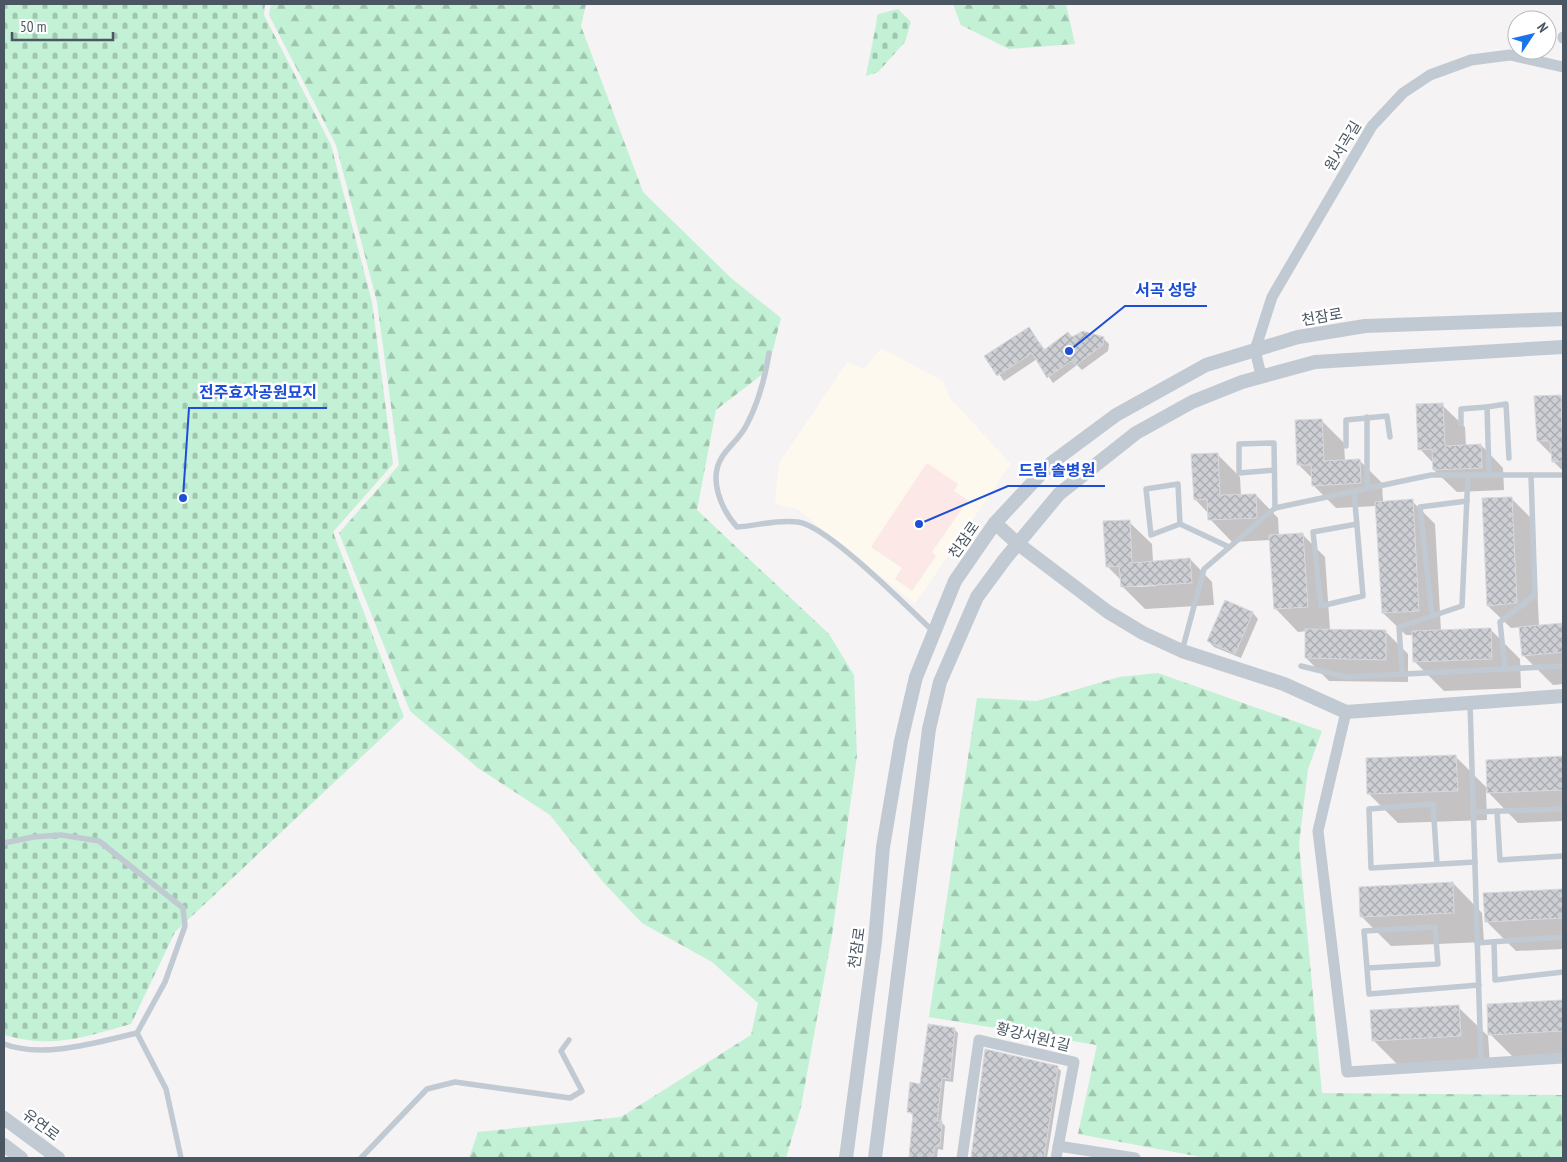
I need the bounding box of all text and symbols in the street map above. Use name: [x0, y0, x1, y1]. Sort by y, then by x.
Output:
scale bar: [12, 10, 114, 42]
north arrow: [1507, 10, 1557, 60]
text: 50 m: [20, 17, 46, 36]
text: N: [1533, 19, 1552, 36]
street label: 원서곡길: [1320, 117, 1365, 174]
callout: 서곡 성당: [1125, 275, 1207, 306]
text: 서곡 성당: [1135, 280, 1197, 300]
street label: 천잠로: [1300, 304, 1344, 329]
callout: 전주효자공원묘지: [189, 377, 327, 408]
text: 전주효자공원묘지: [199, 382, 317, 402]
callout: 드림 솔병원: [1008, 455, 1105, 486]
text: 드림 솔병원: [1019, 460, 1095, 480]
street label: 천잠로: [944, 517, 983, 562]
street label: 천잠로: [844, 926, 869, 970]
street label: 황강서원1길: [994, 1018, 1072, 1055]
street label: 유연로: [19, 1105, 64, 1145]

